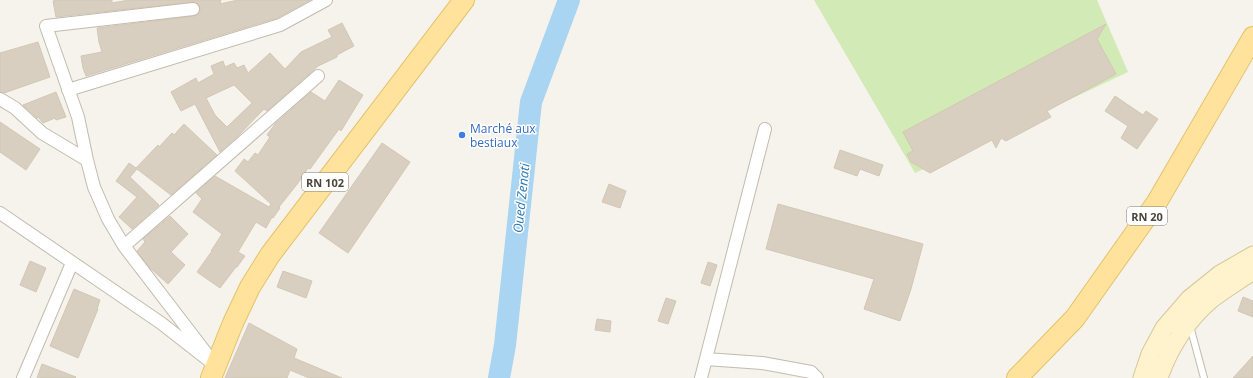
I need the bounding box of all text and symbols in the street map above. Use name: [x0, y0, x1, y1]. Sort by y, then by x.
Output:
place label: Marché aux bestiaux: [470, 120, 536, 151]
marker: Marché aux bestiaux: [457, 130, 467, 140]
water label: Oued Zenati: [508, 162, 534, 234]
road number: RN 102: [302, 173, 348, 191]
road number: RN 20: [1127, 207, 1167, 225]

